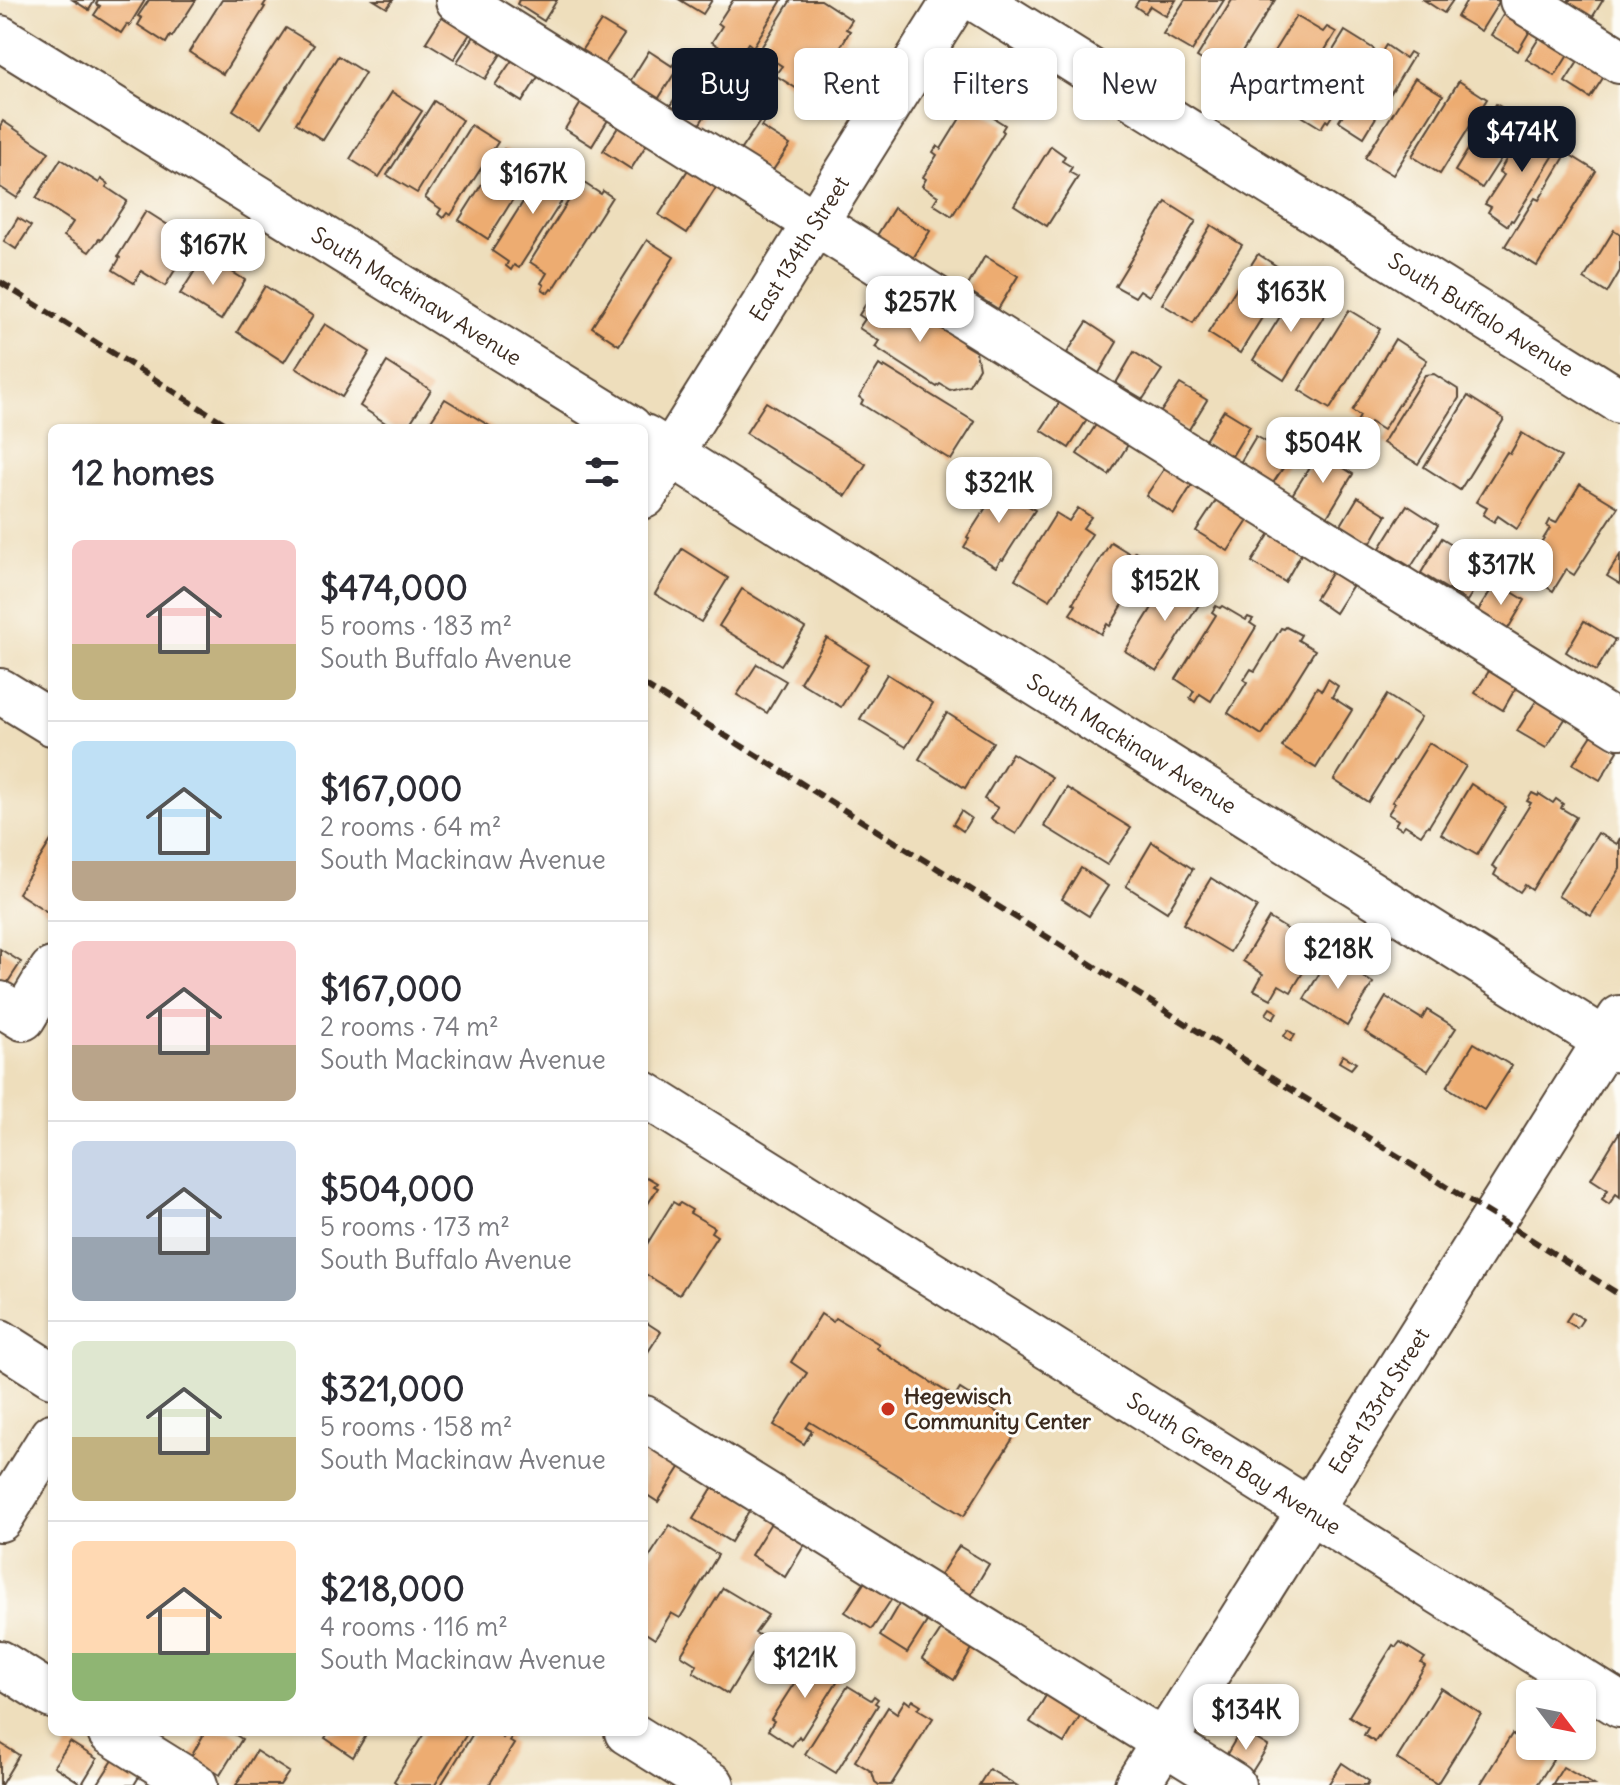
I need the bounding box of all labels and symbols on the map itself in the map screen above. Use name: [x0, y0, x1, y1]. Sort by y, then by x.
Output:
pin: $474K: [1466, 106, 1578, 174]
pin: $167K: [477, 148, 589, 216]
street label: East 134th Street: [743, 171, 855, 326]
pin: $167K: [157, 219, 269, 287]
street label: South Mackinaw Avenue: [306, 220, 527, 372]
street label: South Buffalo Avenue: [1383, 246, 1579, 383]
pin: $163K: [1235, 266, 1347, 334]
pin: $257K: [864, 276, 976, 344]
pin: $504K: [1267, 417, 1379, 485]
pin: $321K: [943, 457, 1055, 525]
pin: $317K: [1445, 539, 1557, 607]
pin: $152K: [1109, 555, 1221, 623]
street label: South Mackinaw Avenue: [1022, 667, 1242, 820]
pin: $218K: [1282, 923, 1394, 991]
street label: East 133rd Street: [1323, 1323, 1435, 1479]
place label: Hegewisch Community Center: [904, 1382, 1092, 1435]
street label: South Green Bay Avenue: [1122, 1386, 1346, 1541]
marker: Hegewisch Community Center: [879, 1400, 897, 1418]
pin: $121K: [749, 1632, 861, 1700]
north arrow: [1516, 1680, 1596, 1760]
pin: $134K: [1190, 1684, 1302, 1752]

